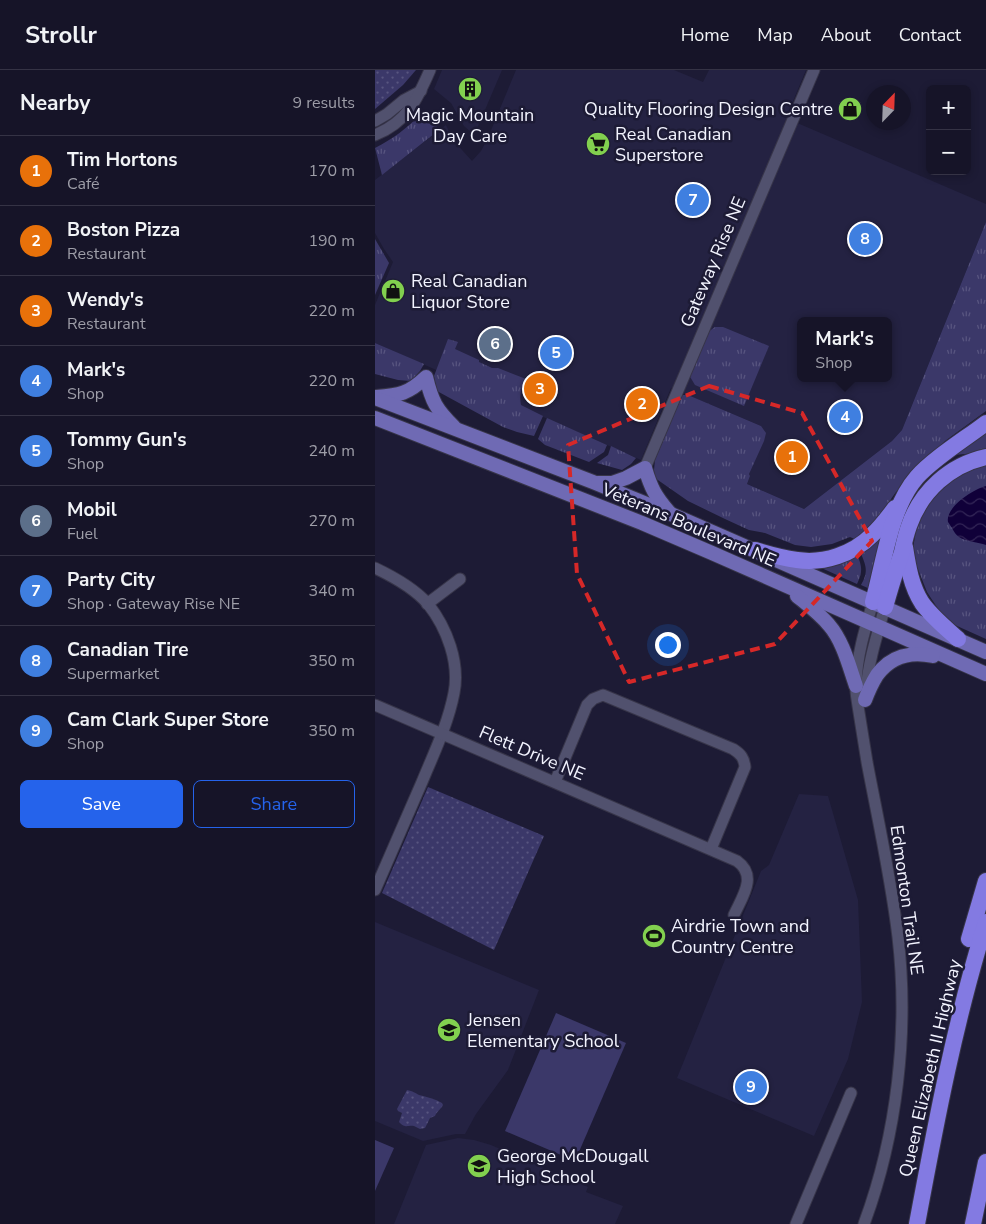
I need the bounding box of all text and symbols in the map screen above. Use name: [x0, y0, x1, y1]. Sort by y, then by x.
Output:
text: Strollr: [25, 19, 97, 51]
text: Home: [681, 23, 729, 47]
text: Map: [757, 23, 793, 47]
text: About: [821, 23, 871, 47]
text: Contact: [899, 23, 961, 47]
building icon: Magic Mountain Day Care: [457, 76, 483, 102]
north arrow: [866, 85, 911, 130]
map controls: [926, 85, 971, 175]
button: +: [926, 85, 971, 130]
text: Nearby: [20, 89, 90, 117]
text: 9 results: [293, 92, 355, 114]
shop icon: Quality Flooring Design Centre: [837, 96, 863, 122]
place label: Quality Flooring Design Centre: [584, 97, 833, 121]
place label: Magic Mountain Day Care: [406, 103, 534, 148]
place label: Real Canadian Superstore: [615, 122, 731, 167]
button: −: [926, 130, 971, 175]
supermarket icon: Real Canadian Superstore: [585, 131, 611, 157]
text: Tim Hortons: [67, 147, 178, 173]
text: 1: [31, 160, 41, 182]
text: 170 m: [308, 160, 355, 182]
text: Café: [67, 173, 100, 195]
pin: 7: [677, 181, 709, 219]
street label: Gateway Rise NE: [675, 193, 751, 331]
text: Boston Pizza: [67, 217, 180, 243]
pin: 8: [849, 220, 881, 258]
text: 2: [31, 230, 41, 252]
text: 190 m: [308, 230, 355, 252]
text: Restaurant: [67, 243, 146, 265]
place label: Real Canadian Liquor Store: [411, 269, 527, 314]
shop icon: Real Canadian Liquor Store: [380, 278, 406, 304]
text: Wendy's: [67, 287, 144, 313]
text: 3: [31, 300, 41, 322]
text: 220 m: [308, 300, 355, 322]
text: Restaurant: [67, 313, 146, 335]
popup: [797, 317, 892, 382]
pin: 6: [479, 325, 511, 363]
text: Mark's: [815, 326, 874, 352]
pin: 5: [540, 334, 572, 372]
text: Shop: [815, 352, 852, 374]
text: Mark's: [67, 357, 125, 383]
text: 4: [31, 370, 41, 392]
text: 220 m: [308, 370, 355, 392]
pin: 3: [524, 370, 556, 408]
text: Shop: [67, 383, 104, 405]
pin: 2: [626, 385, 658, 423]
pin: 4: [829, 398, 861, 436]
text: Tommy Gun's: [67, 427, 187, 453]
pin: 1: [776, 438, 808, 476]
text: 5: [31, 440, 41, 462]
text: 240 m: [308, 440, 355, 462]
text: Shop: [67, 453, 104, 475]
street label: Veterans Boulevard NE: [597, 477, 780, 573]
text: Mobil: [67, 497, 117, 523]
text: 6: [31, 510, 41, 532]
text: 270 m: [308, 510, 355, 532]
text: Fuel: [67, 523, 98, 545]
text: Party City: [67, 567, 155, 593]
text: 7: [31, 580, 41, 602]
text: 340 m: [308, 580, 355, 602]
text: Shop · Gateway Rise NE: [67, 593, 240, 615]
your location: [655, 632, 681, 658]
text: Canadian Tire: [67, 637, 189, 663]
text: 8: [31, 650, 41, 672]
text: 350 m: [308, 650, 355, 672]
text: Supermarket: [67, 663, 159, 685]
text: Cam Clark Super Store: [67, 707, 269, 733]
text: 9: [31, 720, 41, 742]
text: 350 m: [308, 720, 355, 742]
street label: Flett Drive NE: [475, 720, 589, 786]
text: Shop: [67, 733, 104, 755]
button: Save: [20, 780, 183, 828]
button: Share: [193, 780, 355, 828]
street label: Edmonton Trail NE: [885, 824, 929, 976]
place label: Airdrie Town and Country Centre: [671, 914, 810, 959]
sports icon: Airdrie Town and Country Centre: [641, 923, 667, 949]
street label: Queen Elizabeth II Highway: [893, 956, 967, 1179]
place label: Jensen Elementary School: [466, 1008, 620, 1053]
school or university icon: Jensen Elementary School: [436, 1017, 462, 1043]
pin: 9: [735, 1068, 767, 1106]
place label: George McDougall High School: [497, 1144, 649, 1189]
school or university icon: George McDougall High School: [466, 1153, 492, 1179]

